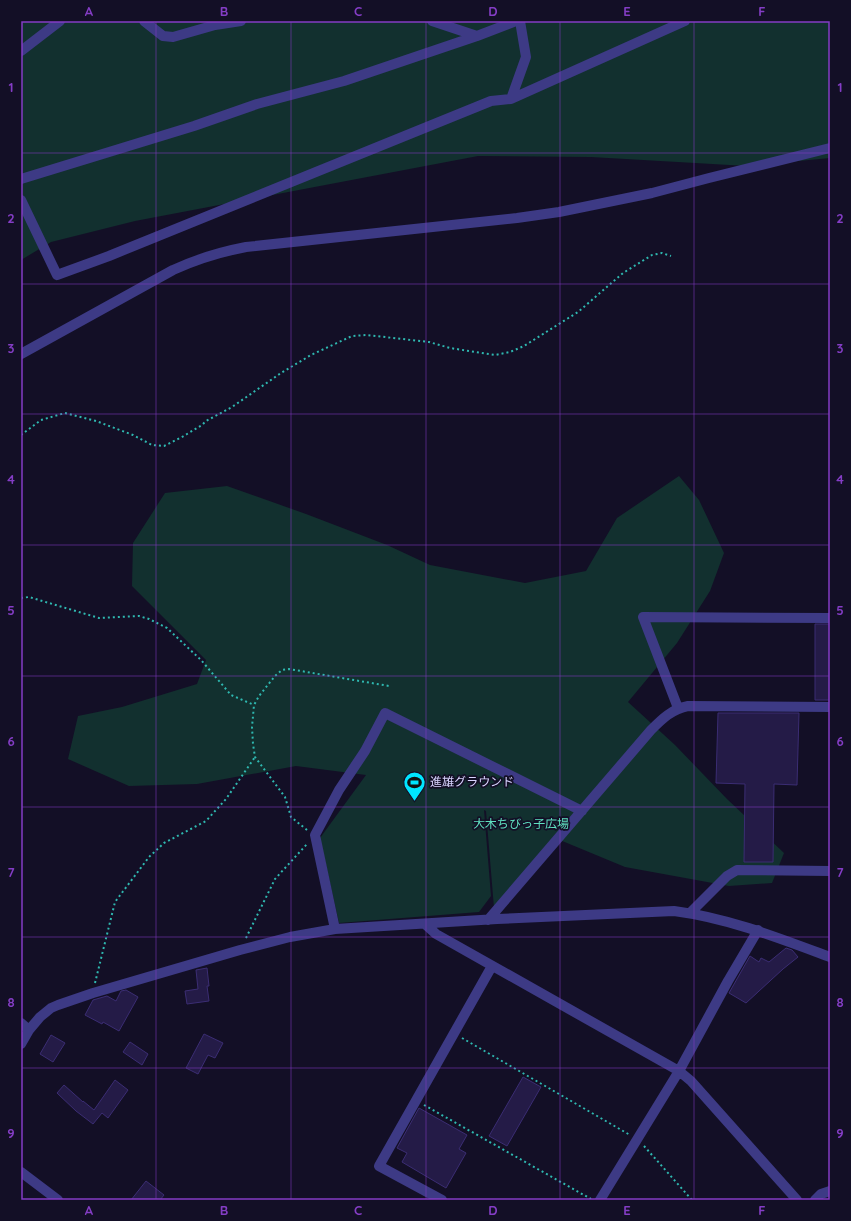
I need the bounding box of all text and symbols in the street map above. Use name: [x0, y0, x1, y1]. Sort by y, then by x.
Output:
text: A: [85, 3, 94, 19]
text: B: [220, 3, 228, 19]
text: C: [354, 3, 362, 19]
text: D: [488, 3, 498, 19]
text: E: [623, 3, 631, 19]
text: F: [758, 3, 766, 19]
text: 1: [8, 79, 14, 95]
text: 1: [837, 79, 843, 95]
text: 2: [7, 210, 15, 226]
text: 2: [836, 210, 844, 226]
text: 3: [8, 340, 15, 356]
text: 3: [837, 340, 844, 356]
text: 4: [7, 471, 15, 487]
text: 4: [836, 471, 844, 487]
text: 5: [7, 602, 15, 618]
text: 5: [836, 602, 844, 618]
text: 6: [7, 733, 15, 749]
text: 6: [836, 733, 844, 749]
sports icon: 進雄グラウンド: [402, 769, 428, 802]
place label: 進雄グラウンド: [430, 774, 514, 789]
park label: 大木ちびっ子広場: [473, 816, 569, 831]
text: 7: [7, 864, 15, 880]
text: 7: [836, 864, 844, 880]
text: 8: [7, 994, 15, 1010]
text: 8: [836, 994, 844, 1010]
text: 9: [7, 1125, 15, 1141]
text: 9: [836, 1125, 844, 1141]
text: A: [85, 1202, 94, 1218]
text: B: [220, 1202, 228, 1218]
text: C: [354, 1202, 362, 1218]
text: D: [488, 1202, 498, 1218]
text: E: [623, 1202, 631, 1218]
text: F: [758, 1202, 766, 1218]

